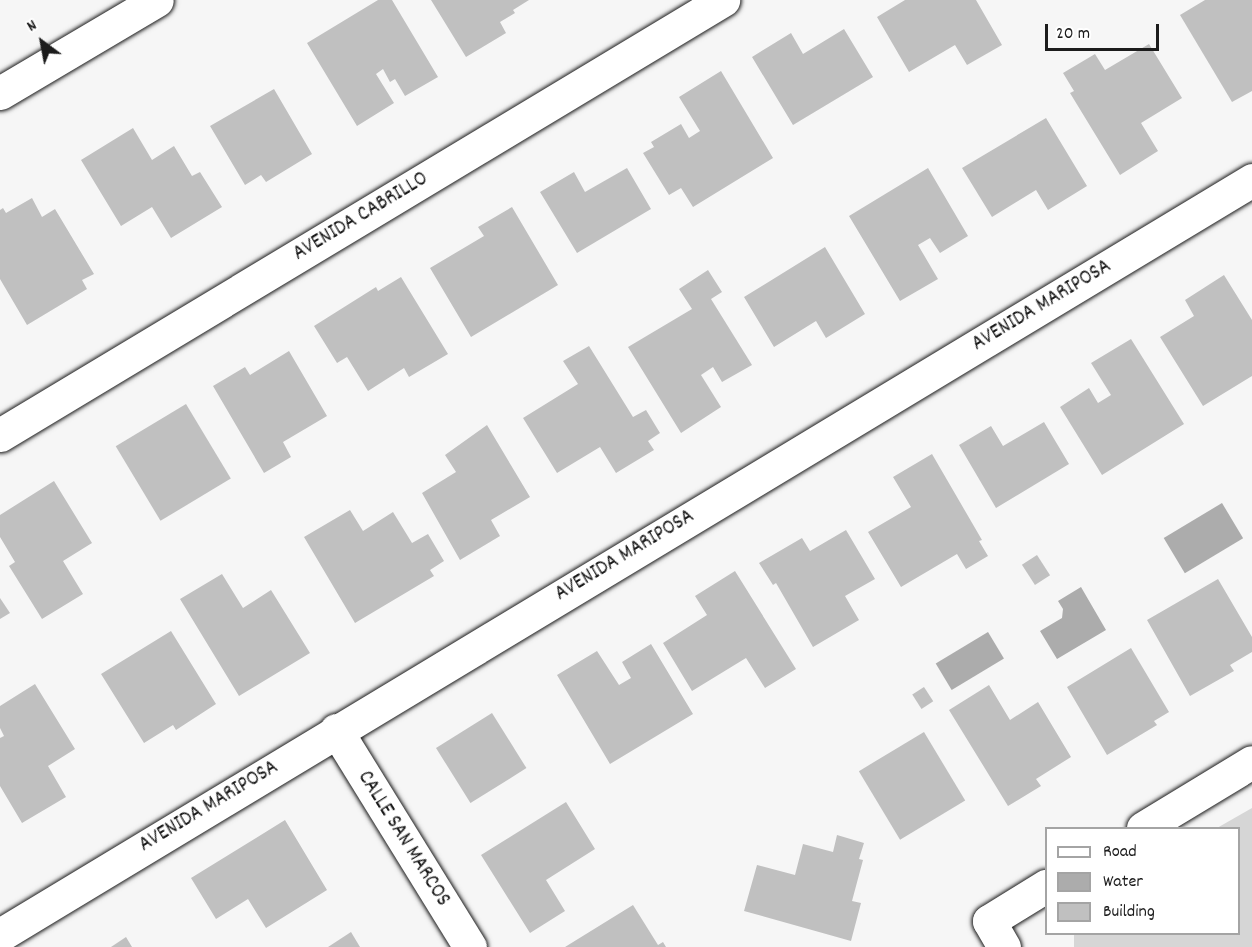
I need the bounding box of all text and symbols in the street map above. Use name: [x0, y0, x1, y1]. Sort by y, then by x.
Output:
north arrow: [12, 12, 72, 72]
scale bar: [1048, 12, 1162, 50]
text: N: [23, 14, 42, 38]
text: 20 m: [1056, 22, 1090, 47]
street label: AVENIDA CABRILLO: [289, 167, 433, 267]
street label: AVENIDA MARIPOSA: [968, 255, 1116, 357]
street label: AVENIDA MARIPOSA: [551, 505, 699, 607]
street label: AVENIDA MARIPOSA: [135, 756, 283, 858]
street label: CALLE SAN MARCOS: [351, 767, 455, 911]
legend: [1045, 827, 1240, 935]
text: Road: [1103, 840, 1137, 865]
text: Water: [1103, 870, 1143, 895]
text: Building: [1103, 900, 1155, 925]

